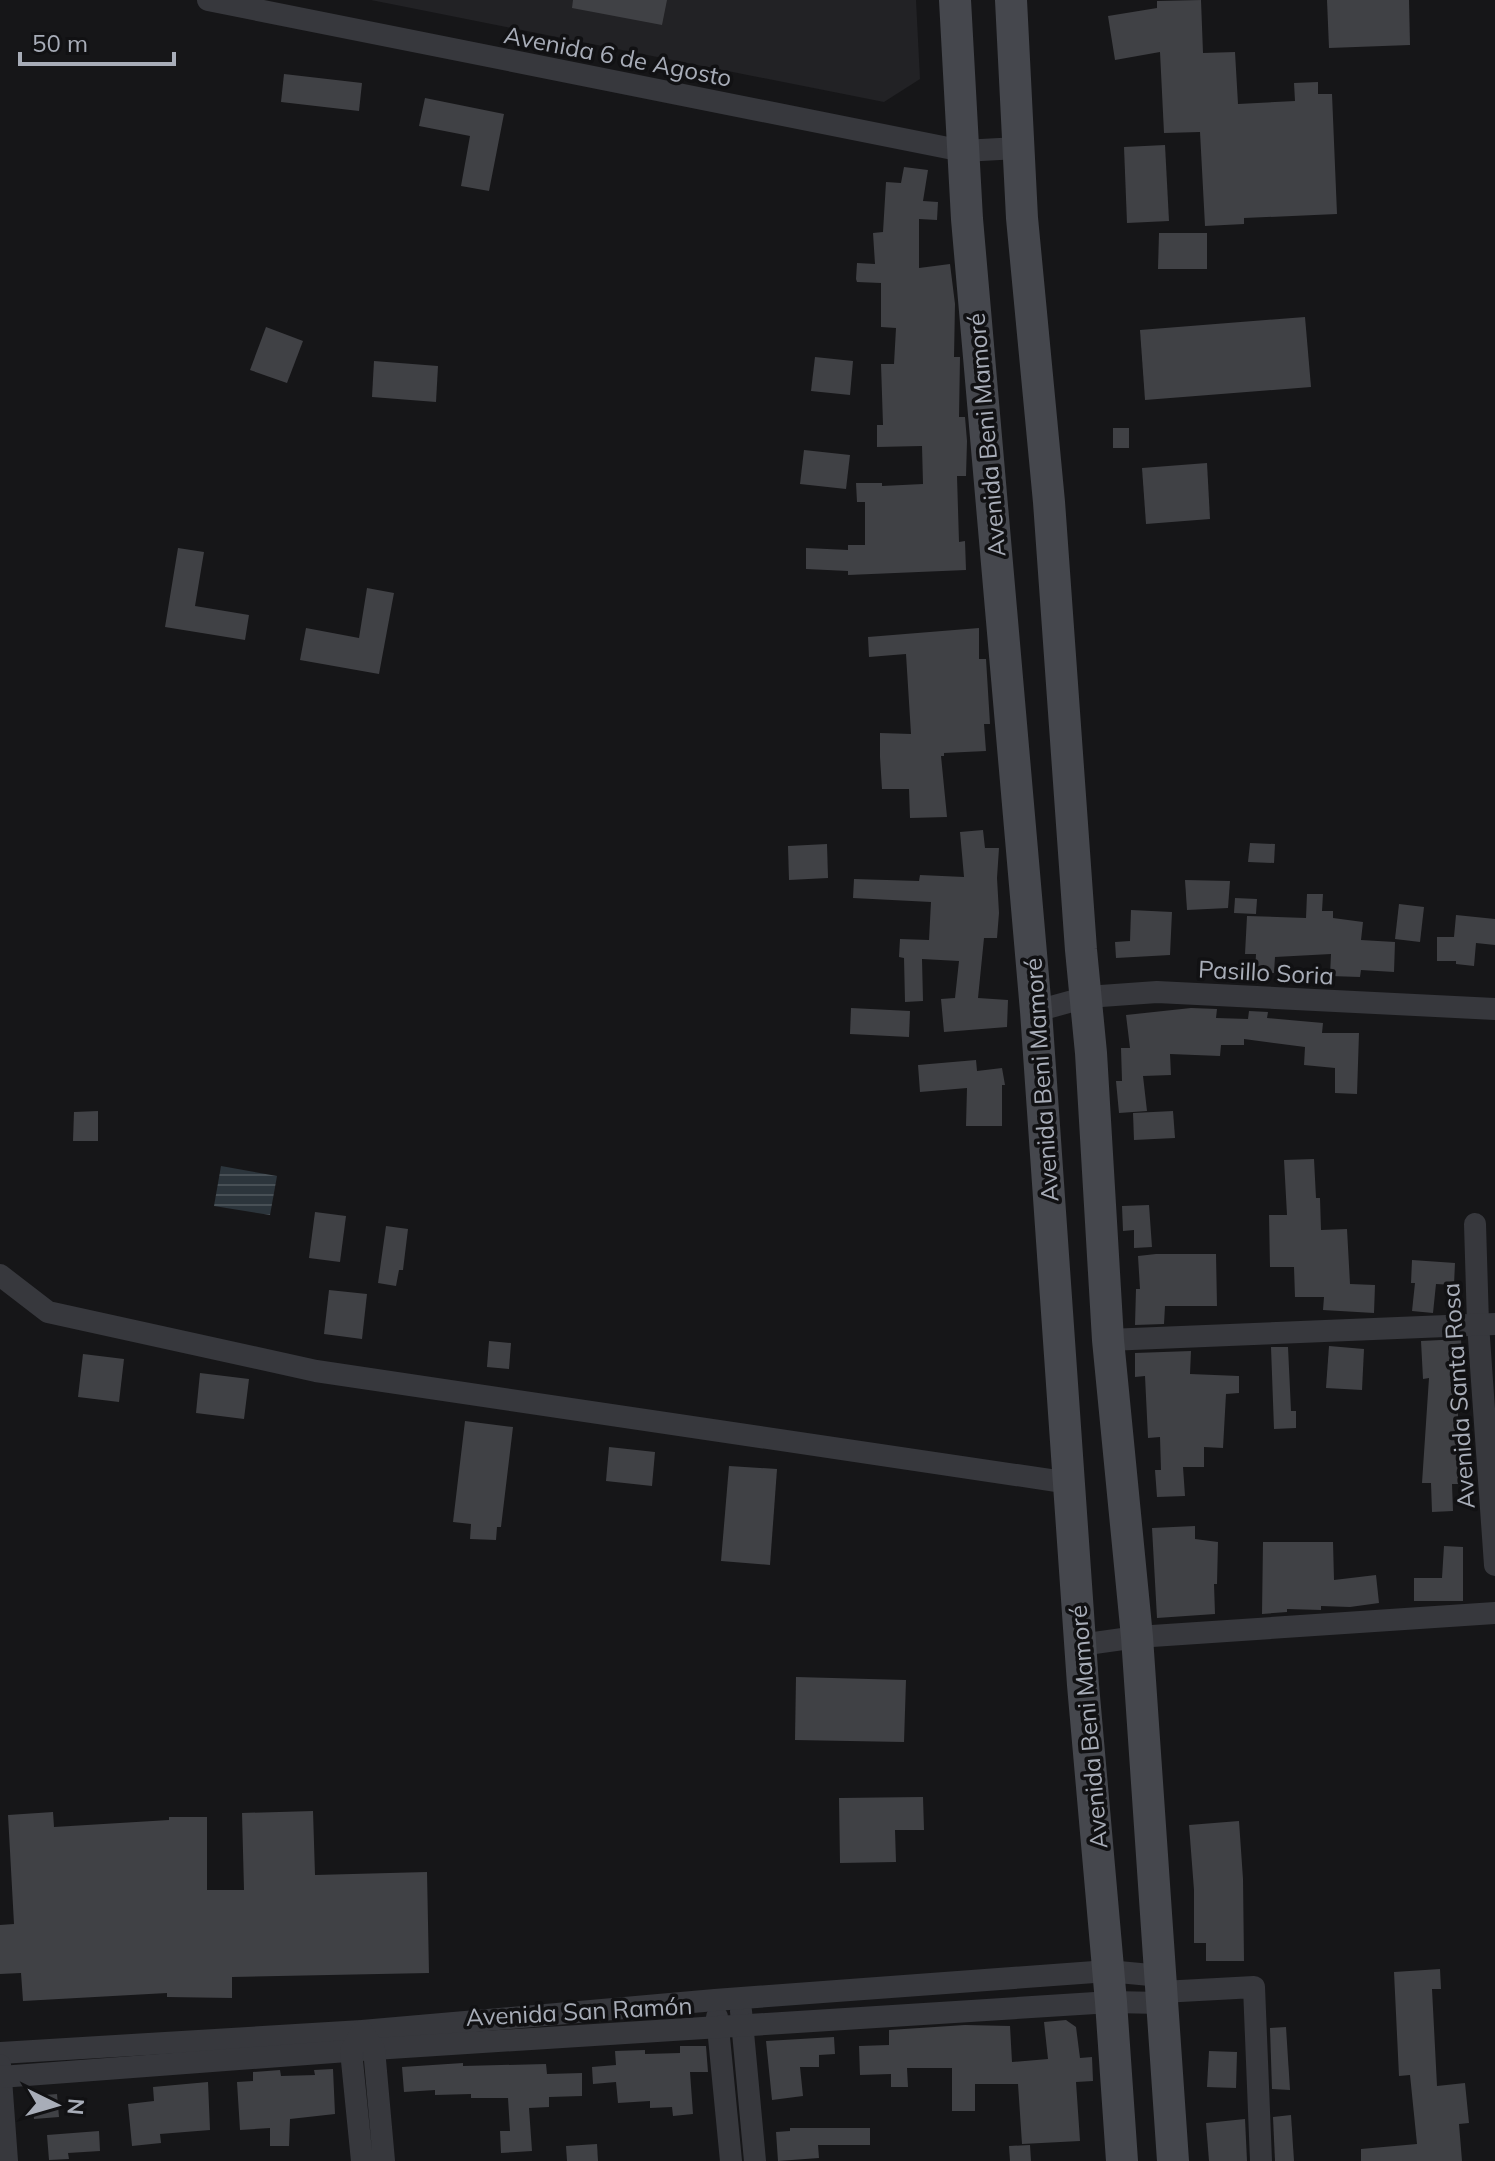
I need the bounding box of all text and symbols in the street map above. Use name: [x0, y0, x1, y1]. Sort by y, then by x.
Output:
scale bar: [20, 16, 174, 66]
street label: Avenida 6 de Agosto: [502, 19, 734, 93]
text: 50 m: [32, 28, 88, 58]
street label: Avenida Beni Mamoré: [960, 312, 1012, 558]
street label: Pasillo Soria: [1197, 953, 1335, 991]
street label: Avenida Beni Mamoré: [1018, 957, 1064, 1203]
street label: Avenida Santa Rosa: [1435, 1282, 1481, 1510]
street label: Avenida Beni Mamoré: [1062, 1604, 1114, 1850]
street label: Avenida San Ramón: [465, 1990, 693, 2032]
north arrow: [16, 2065, 96, 2145]
text: N: [61, 2097, 91, 2116]

